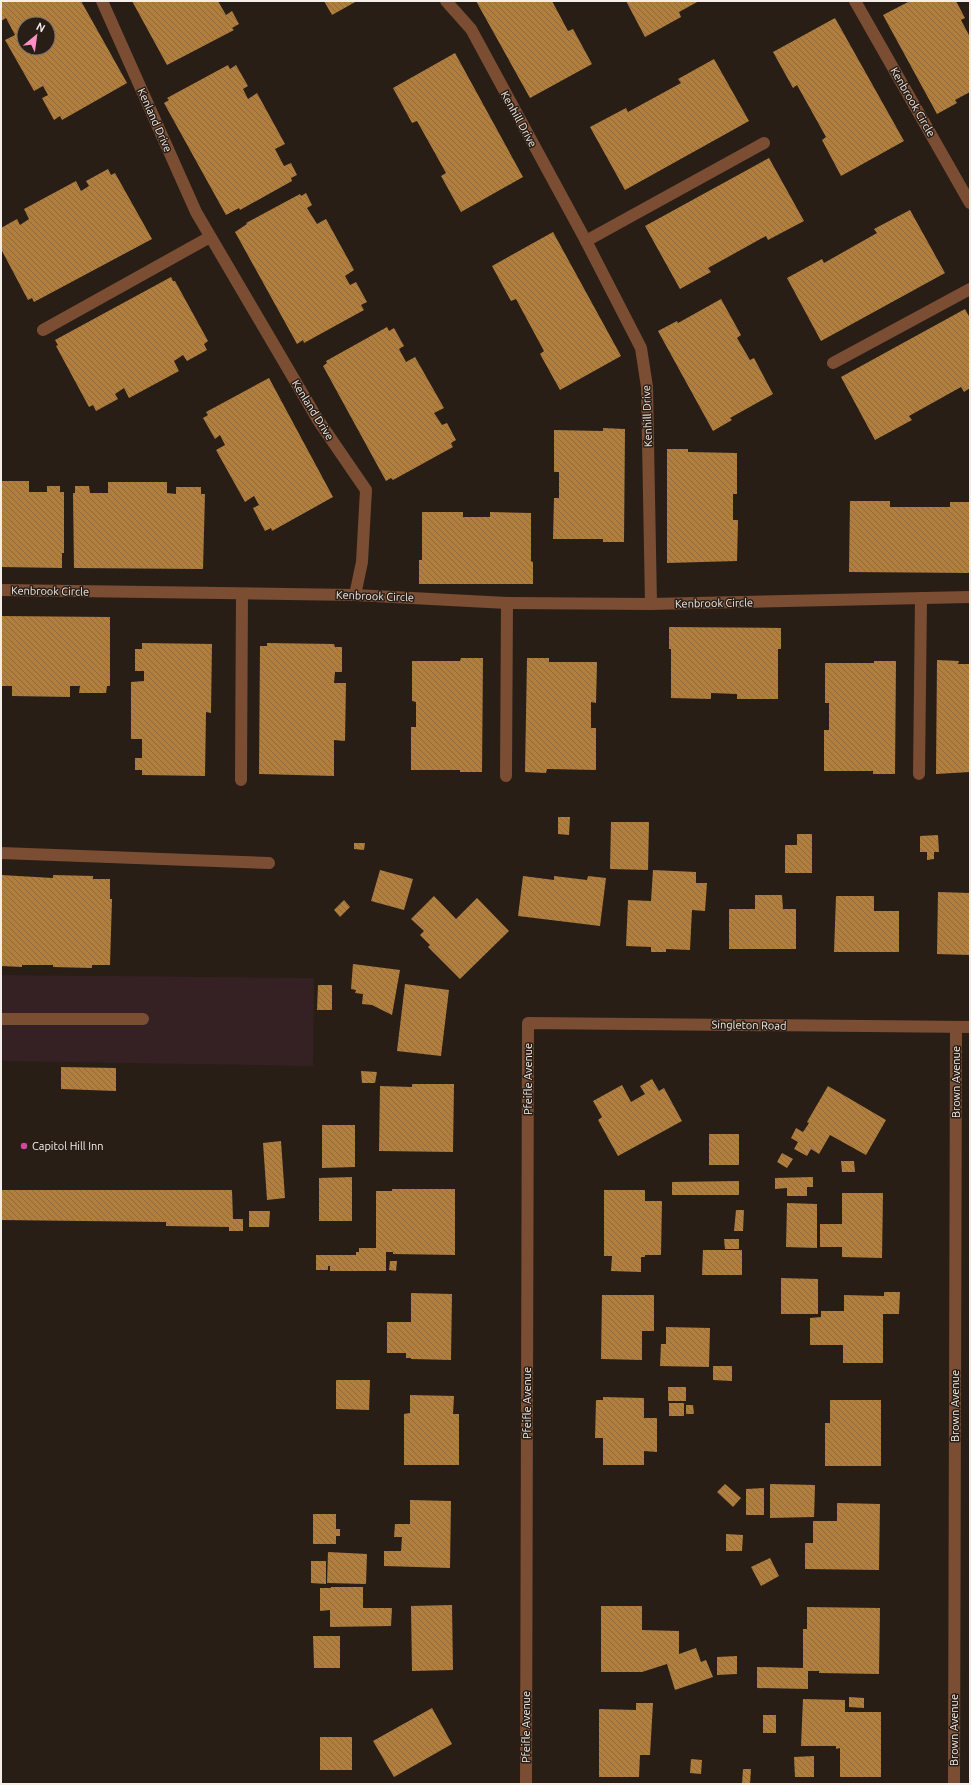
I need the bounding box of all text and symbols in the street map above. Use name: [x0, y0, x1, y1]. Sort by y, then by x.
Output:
north arrow: [16, 16, 56, 56]
text: N: [34, 20, 47, 34]
street label: Kenbrook Circle: [888, 65, 938, 139]
street label: Kenland Drive: [136, 86, 174, 154]
street label: Kenhill Drive: [499, 89, 539, 149]
street label: Kenland Drive: [290, 378, 336, 442]
street label: Kenhill Drive: [640, 385, 654, 447]
street label: Kenbrook Circle: [11, 584, 89, 598]
street label: Kenbrook Circle: [336, 589, 414, 603]
street label: Kenbrook Circle: [675, 596, 753, 610]
street label: Singleton Road: [711, 1018, 787, 1032]
street label: Pfeifle Avenue: [522, 1043, 534, 1115]
street label: Brown Avenue: [950, 1046, 962, 1118]
place label: Capitol Hill Inn: [32, 1140, 104, 1152]
marker: Capitol Hill Inn: [19, 1141, 29, 1151]
street label: Pfeifle Avenue: [521, 1367, 533, 1439]
street label: Brown Avenue: [949, 1370, 961, 1442]
street label: Pfeifle Avenue: [520, 1691, 532, 1763]
street label: Brown Avenue: [948, 1694, 960, 1766]

